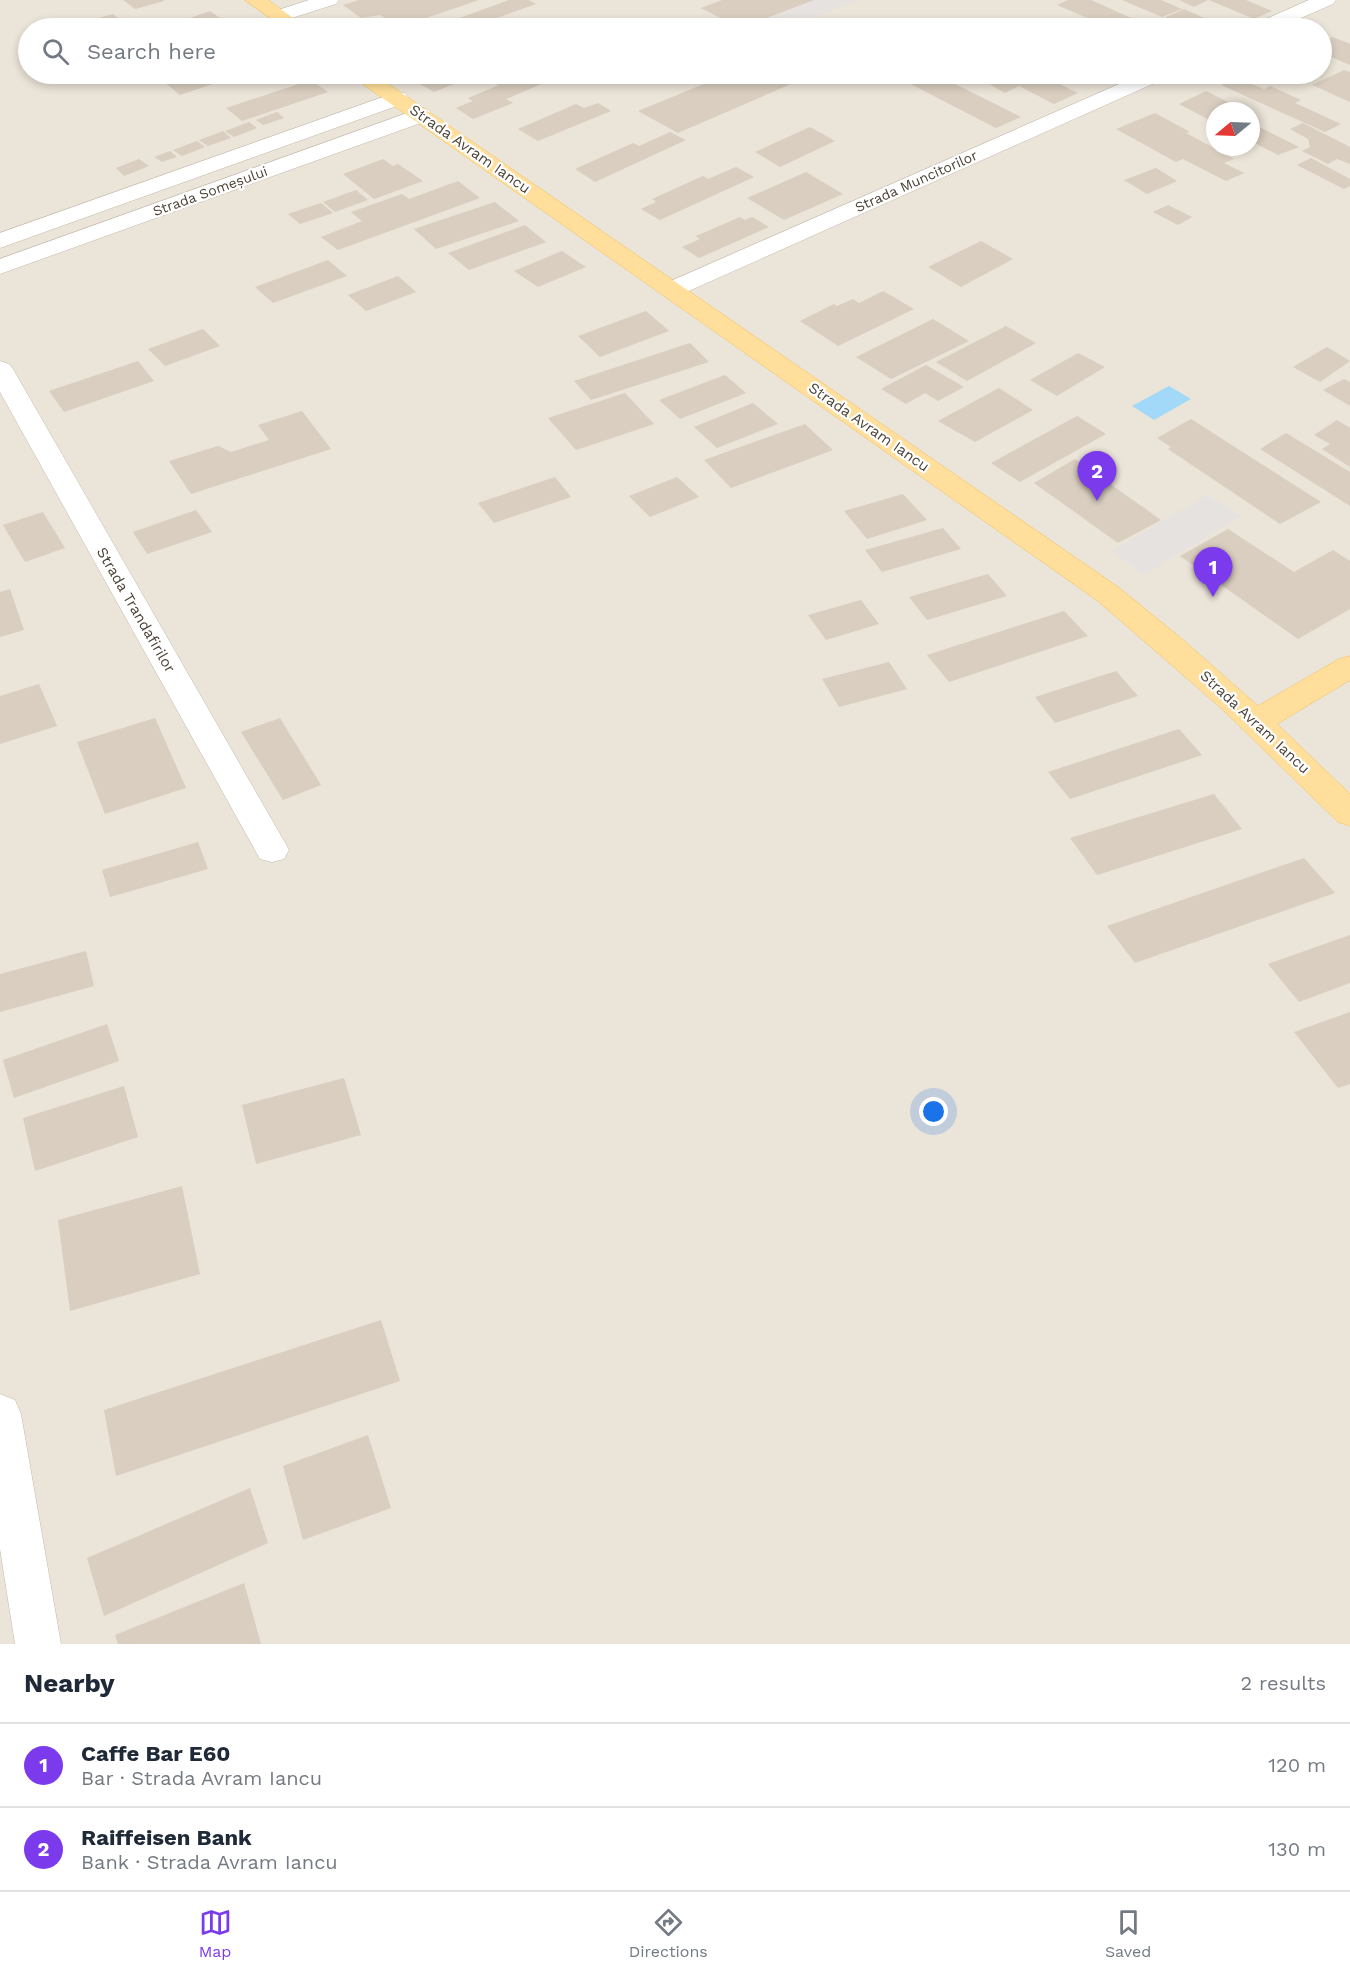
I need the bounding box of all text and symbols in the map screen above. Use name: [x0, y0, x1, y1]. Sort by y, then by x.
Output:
search box: [18, 18, 1332, 84]
icon: search: [39, 35, 72, 68]
text: Search here: [87, 39, 216, 64]
street label: Strada Avram Iancu: [406, 101, 534, 197]
north arrow: [1206, 102, 1260, 156]
street label: Strada Muncitorilor: [852, 147, 980, 215]
street label: Strada Someșului: [150, 163, 270, 220]
street label: Strada Avram Iancu: [805, 379, 933, 475]
pin: 2: [1078, 452, 1116, 501]
street label: Strada Trandafirilor: [93, 544, 179, 676]
pin: 1: [1194, 548, 1232, 597]
street label: Strada Avram Iancu: [1197, 667, 1313, 777]
your location: [919, 1097, 948, 1126]
text: Nearby: [24, 1668, 115, 1698]
text: 2 results: [1241, 1671, 1326, 1695]
text: Caffe Bar E60: [81, 1741, 230, 1766]
text: 1: [39, 1753, 48, 1777]
text: 120 m: [1268, 1753, 1326, 1777]
text: Bar · Strada Avram Iancu: [81, 1766, 322, 1790]
text: Raiffeisen Bank: [81, 1825, 252, 1850]
text: 2: [38, 1837, 49, 1861]
text: 130 m: [1268, 1837, 1326, 1861]
text: Bank · Strada Avram Iancu: [81, 1850, 338, 1874]
tab: Map: [199, 1906, 232, 1961]
tab: Directions: [629, 1906, 708, 1961]
tab: Saved: [1105, 1906, 1151, 1961]

